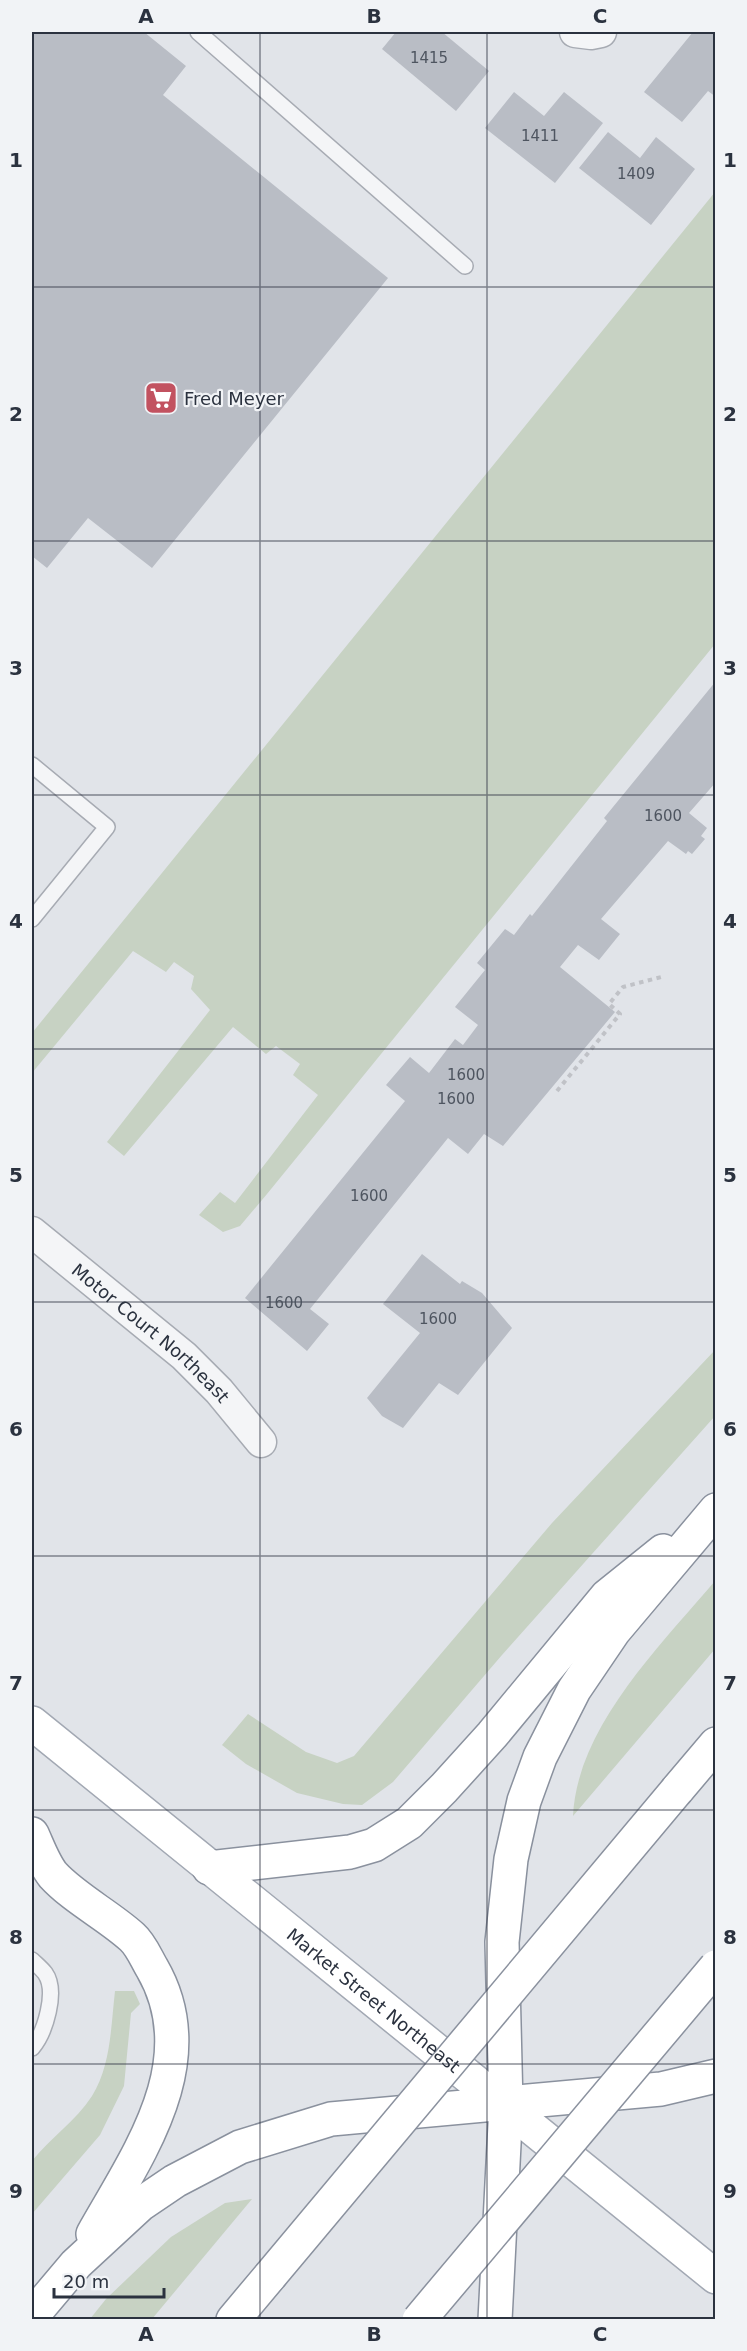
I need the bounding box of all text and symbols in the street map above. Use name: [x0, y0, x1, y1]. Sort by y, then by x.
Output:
text: A: [138, 4, 154, 28]
text: B: [366, 4, 382, 28]
text: C: [593, 4, 607, 28]
house number: 1415: [410, 49, 448, 67]
house number: 1411: [521, 127, 559, 145]
text: 1: [9, 148, 23, 172]
text: 1: [723, 148, 737, 172]
house number: 1409: [617, 165, 655, 183]
supermarket icon: Fred Meyer: [143, 380, 179, 416]
place label: Fred Meyer: [184, 388, 285, 409]
text: 2: [9, 402, 23, 426]
text: 2: [723, 402, 737, 426]
text: 3: [9, 656, 23, 680]
text: 3: [723, 656, 737, 680]
house number: 1600: [644, 807, 682, 825]
text: 4: [9, 909, 23, 933]
text: 4: [723, 909, 737, 933]
house number: 1600: [447, 1066, 485, 1084]
house number: 1600: [437, 1090, 475, 1108]
text: 5: [9, 1163, 23, 1187]
text: 5: [723, 1163, 737, 1187]
house number: 1600: [350, 1187, 388, 1205]
street label: Motor Court Northeast: [68, 1259, 234, 1406]
house number: 1600: [265, 1294, 303, 1312]
house number: 1600: [419, 1310, 457, 1328]
text: 6: [9, 1417, 23, 1441]
text: 6: [723, 1417, 737, 1441]
text: 7: [9, 1671, 23, 1695]
text: 7: [723, 1671, 737, 1695]
street label: Market Street Northeast: [283, 1923, 465, 2076]
text: 8: [9, 1925, 23, 1949]
text: 8: [723, 1925, 737, 1949]
text: 9: [9, 2179, 23, 2203]
text: 9: [723, 2179, 737, 2203]
scale bar: [54, 2261, 164, 2299]
text: 20 m: [63, 2271, 109, 2292]
text: A: [138, 2322, 154, 2346]
text: B: [366, 2322, 382, 2346]
text: C: [593, 2322, 607, 2346]

